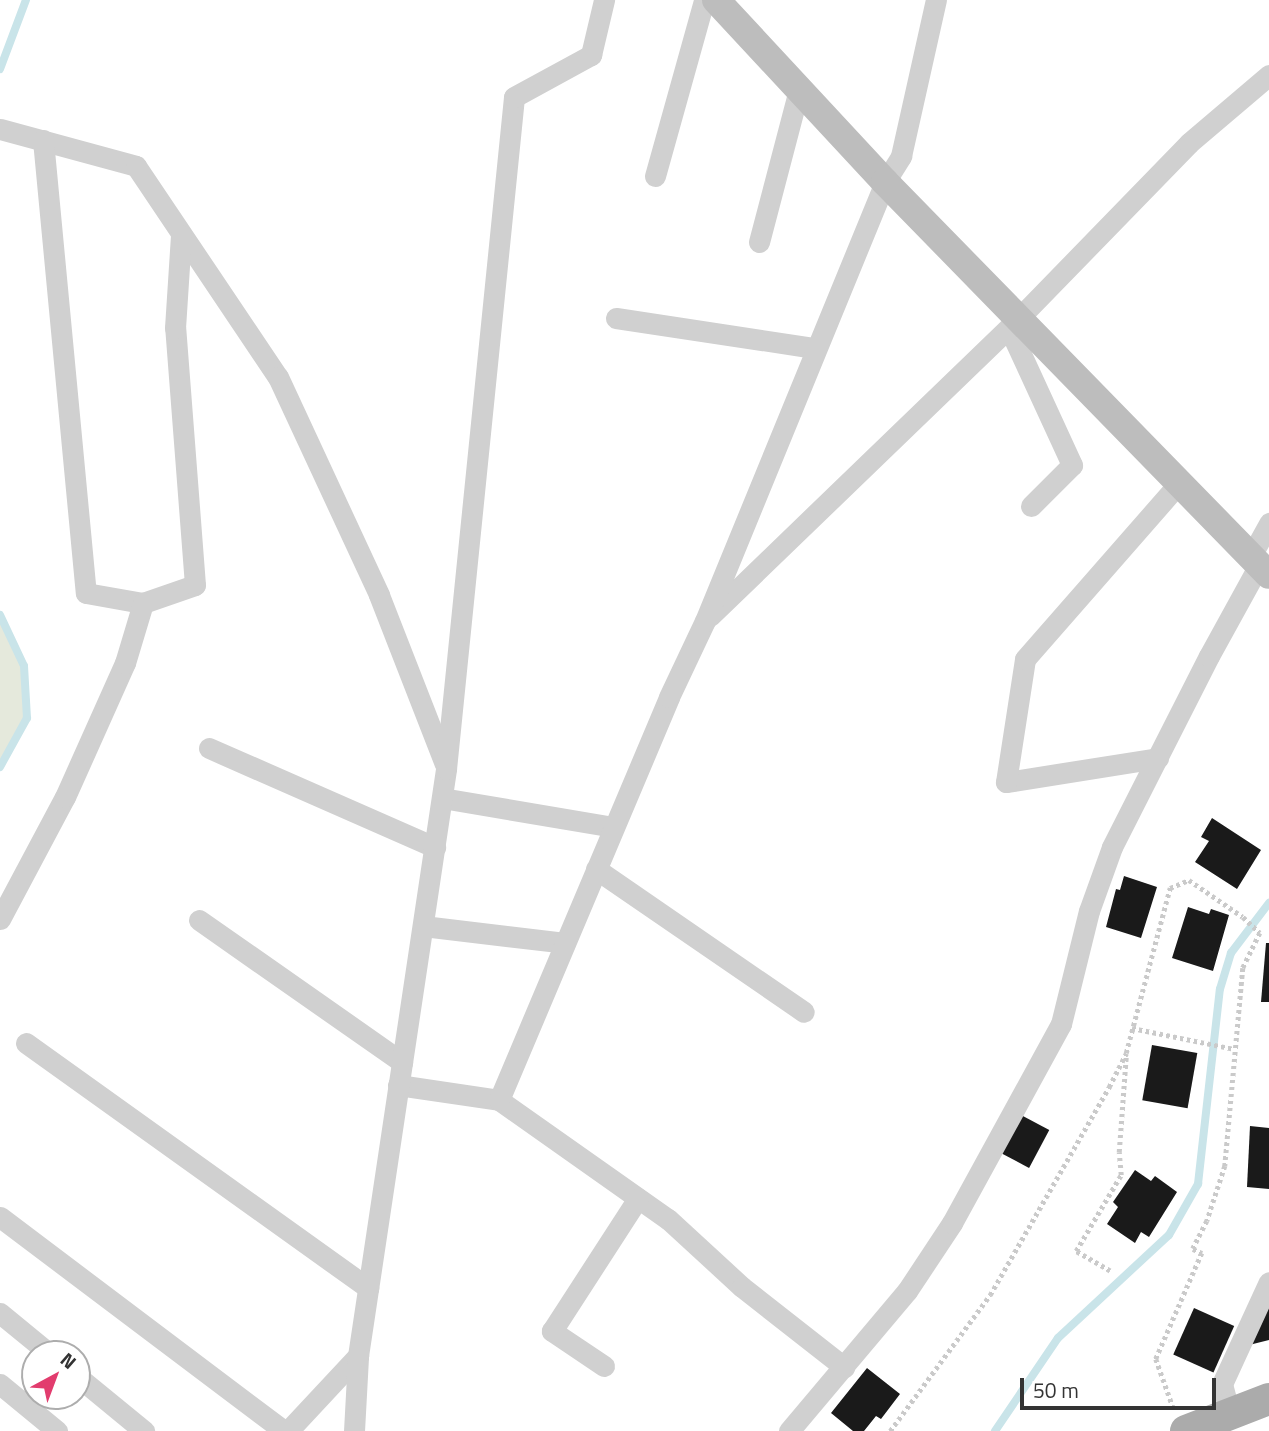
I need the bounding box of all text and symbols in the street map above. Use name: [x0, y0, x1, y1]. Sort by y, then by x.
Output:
north arrow: [21, 1340, 91, 1410]
text: N: [54, 1345, 83, 1376]
scale bar: [1024, 1364, 1220, 1408]
text: 50 m: [1033, 1374, 1079, 1406]

